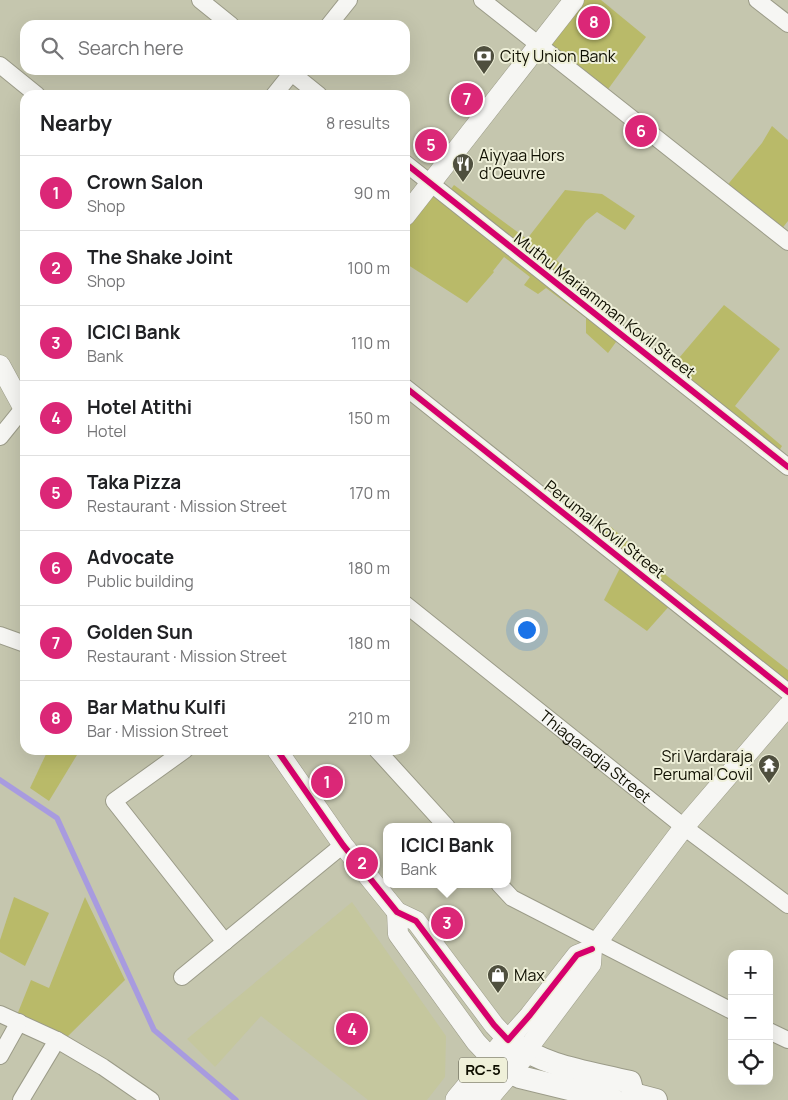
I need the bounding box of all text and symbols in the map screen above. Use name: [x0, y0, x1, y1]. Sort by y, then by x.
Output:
pin: 8: [578, 3, 610, 41]
search box: [20, 20, 410, 75]
icon: search: [38, 34, 66, 62]
text: Search here: [78, 35, 184, 61]
bank icon: City Union Bank: [472, 44, 496, 75]
place label: City Union Bank: [500, 45, 617, 67]
pin: 7: [451, 80, 483, 118]
text: Nearby: [40, 109, 112, 137]
text: 8 results: [326, 112, 390, 134]
pin: 6: [625, 112, 657, 150]
pin: 5: [415, 126, 447, 164]
place label: Aiyyaa Hors d'Oeuvre: [479, 144, 565, 184]
restaurant icon: Aiyyaa Hors d'Oeuvre: [451, 152, 475, 183]
text: Crown Salon: [87, 169, 203, 195]
text: 1: [52, 182, 60, 204]
text: 90 m: [354, 182, 390, 204]
text: Shop: [87, 195, 125, 217]
street label: Muthu Mariamman Kovil Street: [510, 227, 700, 383]
text: The Shake Joint: [87, 244, 233, 270]
text: 2: [51, 257, 61, 279]
text: 100 m: [347, 257, 390, 279]
text: Shop: [87, 270, 125, 292]
text: ICICI Bank: [87, 319, 180, 345]
text: 3: [51, 332, 61, 354]
text: 110 m: [351, 332, 390, 354]
text: Bank: [87, 345, 123, 367]
text: Hotel Atithi: [87, 394, 192, 420]
text: 4: [51, 407, 61, 429]
text: 150 m: [348, 407, 390, 429]
text: Hotel: [87, 420, 127, 442]
text: Taka Pizza: [87, 469, 181, 495]
street label: Perumal Kovil Street: [540, 475, 670, 583]
text: 5: [51, 482, 61, 504]
text: 170 m: [349, 482, 390, 504]
text: Restaurant · Mission Street: [87, 495, 287, 517]
text: Advocate: [87, 544, 174, 570]
text: 6: [51, 557, 61, 579]
text: 180 m: [348, 557, 390, 579]
text: Public building: [87, 570, 194, 592]
your location: [514, 617, 540, 643]
text: Golden Sun: [87, 619, 193, 645]
text: 7: [52, 632, 60, 654]
text: 180 m: [348, 632, 390, 654]
text: Restaurant · Mission Street: [87, 645, 287, 667]
text: Bar Mathu Kulfi: [87, 694, 226, 720]
street label: Thiagaradja Street: [535, 705, 656, 808]
text: 8: [51, 707, 61, 729]
text: 210 m: [348, 707, 390, 729]
text: Bar · Mission Street: [87, 720, 228, 742]
place label: Sri Vardaraja Perumal Covil: [653, 745, 753, 785]
temple icon: Sri Vardaraja Perumal Covil: [757, 753, 781, 784]
pin: 1: [311, 763, 343, 801]
popup: [383, 823, 511, 888]
text: ICICI Bank: [401, 832, 493, 858]
pin: 2: [346, 844, 378, 882]
text: Bank: [401, 858, 437, 880]
pin: 3: [431, 904, 463, 942]
map controls: [728, 950, 773, 1085]
button: +: [728, 950, 773, 995]
shop icon: Max: [486, 963, 510, 994]
place label: Max: [514, 964, 545, 986]
button: −: [728, 995, 773, 1040]
pin: 4: [336, 1010, 368, 1048]
button: locate: [728, 1040, 773, 1085]
road number: RC-5: [459, 1058, 507, 1082]

